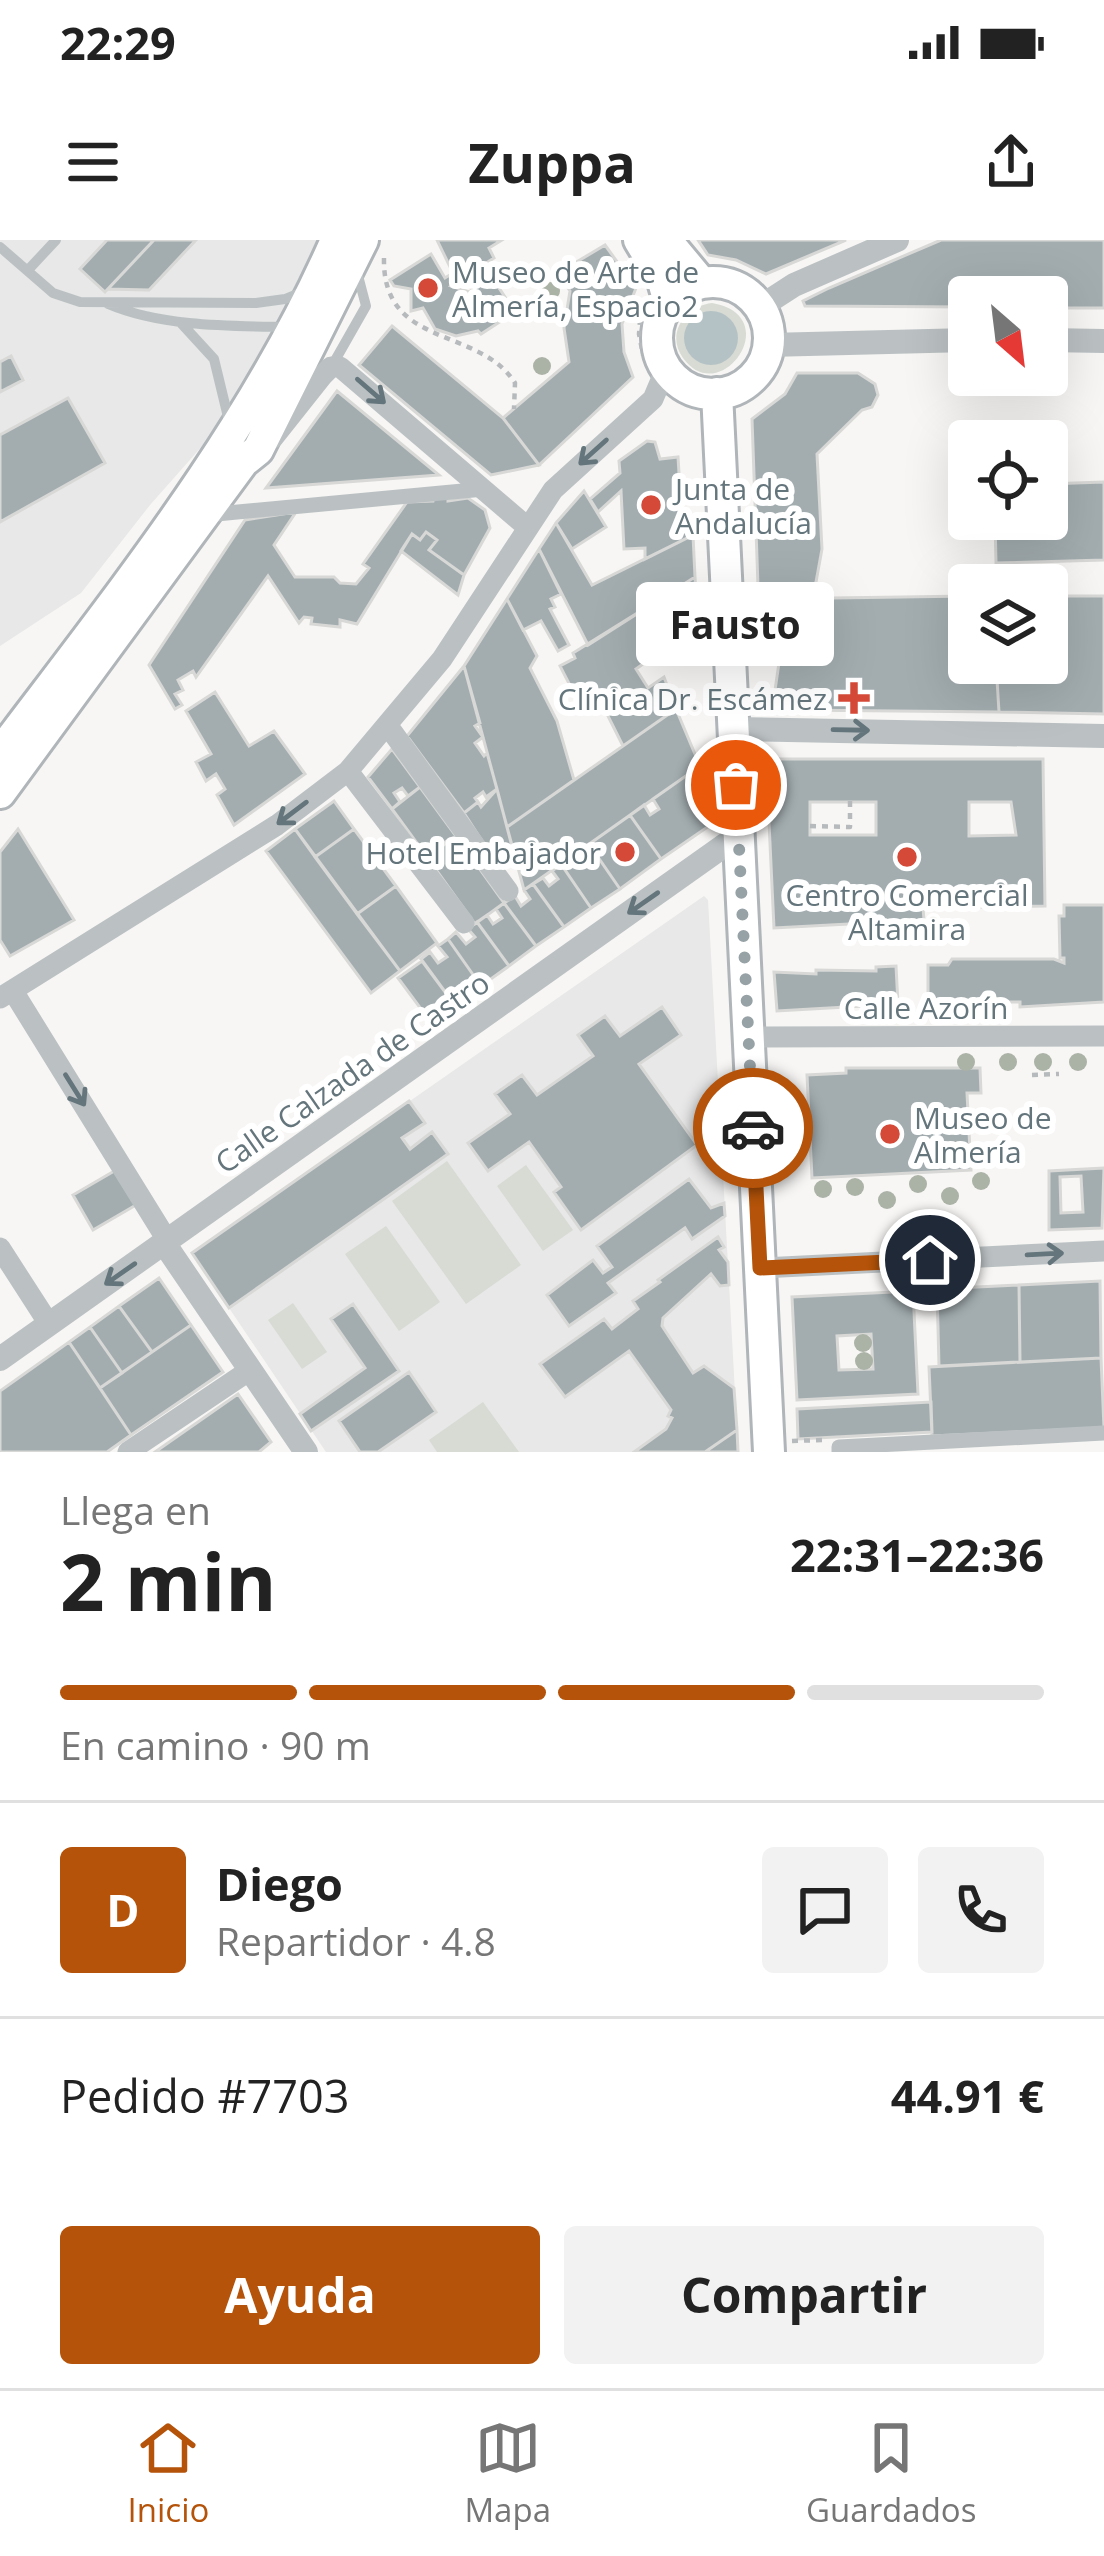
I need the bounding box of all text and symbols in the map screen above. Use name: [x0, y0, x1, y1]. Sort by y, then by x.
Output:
text: 22:29: [60, 12, 176, 73]
text: Zuppa: [468, 125, 636, 199]
icon: menu: [60, 129, 126, 195]
icon: share: [978, 129, 1044, 195]
place label: Museo de Arte de Almería, Espacio2: [452, 251, 699, 326]
marker: Museo de Arte de Almería, Espacio2: [415, 275, 441, 301]
north arrow: [948, 276, 1068, 396]
map controls: [948, 276, 1068, 684]
one-way arrow: [355, 377, 386, 404]
button: locate: [948, 420, 1068, 540]
one-way arrow: [579, 438, 609, 465]
place label: Junta de Andalucía: [672, 468, 812, 543]
marker: Junta de Andalucía: [638, 492, 664, 518]
button: layers: [948, 564, 1068, 684]
callout: Fausto: [637, 581, 835, 665]
text: Fausto: [669, 597, 801, 650]
place label: Clínica Dr. Escámez: [558, 678, 827, 719]
marker: Clínica Dr. Escámez: [838, 682, 870, 714]
one-way arrow: [831, 719, 870, 742]
pin: [685, 734, 787, 836]
icon: bag: [703, 752, 769, 818]
one-way arrow: [277, 800, 309, 826]
place label: Hotel Embajador: [366, 832, 601, 873]
marker: Hotel Embajador: [612, 839, 638, 865]
marker: Centro Comercial Altamira: [894, 844, 920, 870]
place label: Centro Comercial Altamira: [786, 874, 1028, 949]
one-way arrow: [627, 889, 660, 915]
street label: Calle Calzada de Castro: [207, 962, 497, 1182]
street label: Calle Azorín: [844, 987, 1008, 1028]
courier: [693, 1068, 813, 1188]
one-way arrow: [63, 1072, 87, 1106]
icon: car: [720, 1095, 786, 1161]
place label: Museo de Almería: [914, 1097, 1052, 1172]
marker: Museo de Almería: [877, 1121, 903, 1147]
pin: [879, 1209, 981, 1311]
icon: home: [897, 1227, 963, 1293]
one-way arrow: [1025, 1242, 1064, 1265]
one-way arrow: [103, 1261, 137, 1286]
text: Llega en: [60, 1483, 211, 1536]
text: 22:31–22:36: [790, 1524, 1044, 1585]
text: 2 min: [60, 1528, 277, 1634]
text: En camino · 90 m: [60, 1718, 371, 1771]
button: chat: [762, 1847, 888, 1973]
button: phone: [918, 1847, 1044, 1973]
text: Diego: [216, 1853, 343, 1914]
text: D: [106, 1879, 140, 1940]
text: Repartidor · 4.8: [216, 1914, 496, 1967]
text: Pedido #7703: [60, 2065, 350, 2126]
text: 44.91 €: [891, 2065, 1044, 2126]
button: Ayuda: [60, 2226, 540, 2364]
button: Compartir: [564, 2226, 1044, 2364]
tab: Inicio: [128, 2415, 209, 2532]
tab: Mapa: [464, 2415, 551, 2532]
tab: Guardados: [806, 2415, 976, 2532]

